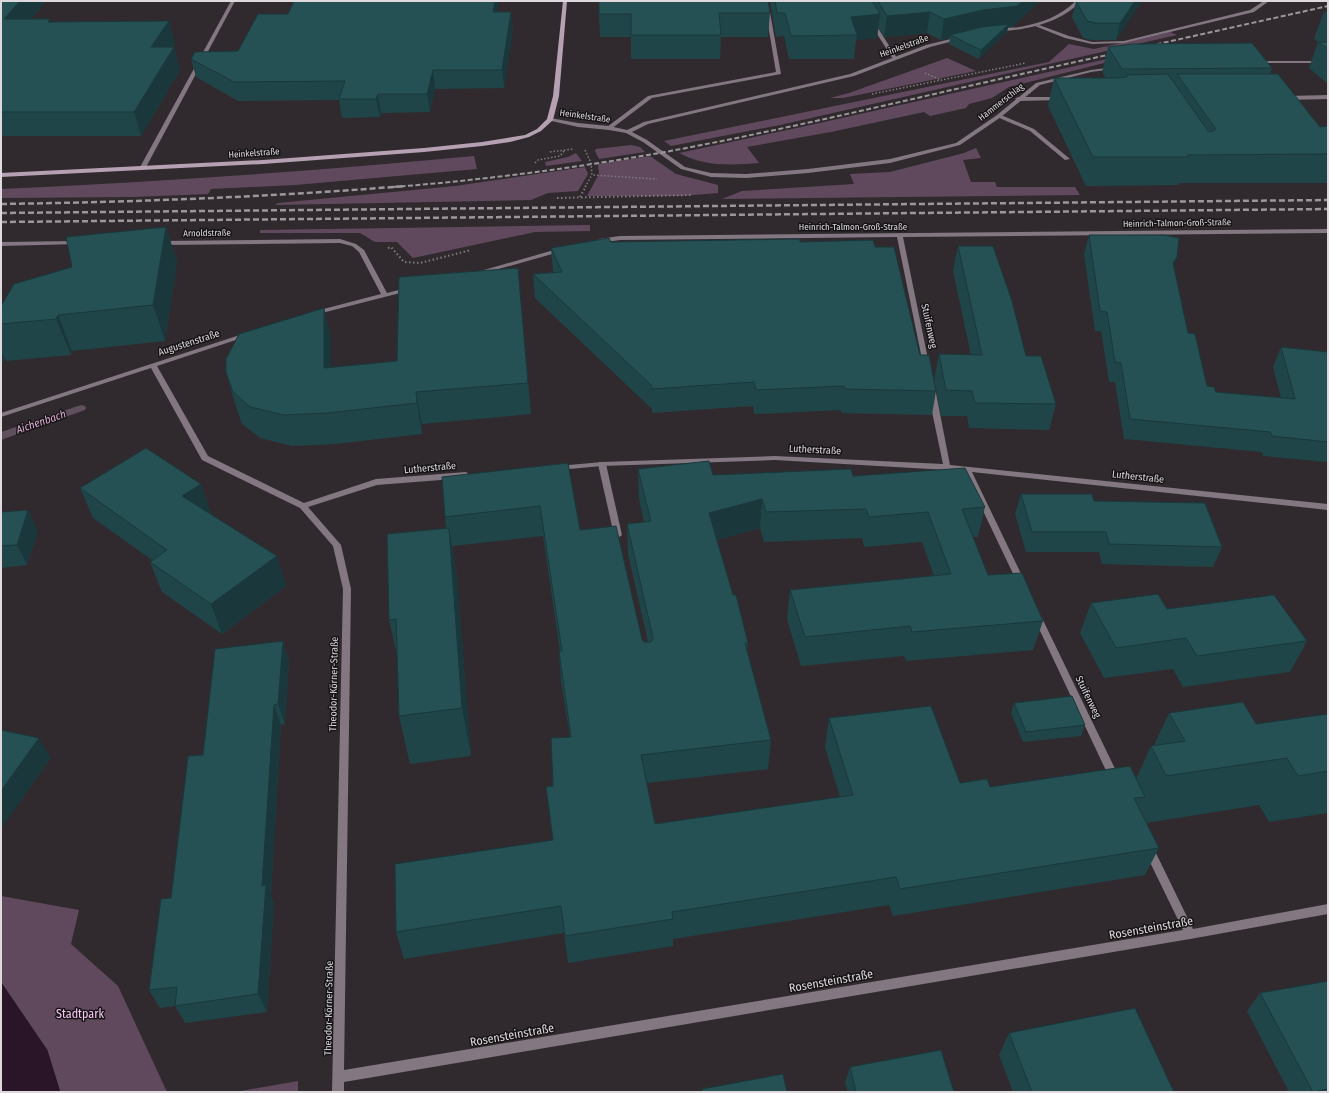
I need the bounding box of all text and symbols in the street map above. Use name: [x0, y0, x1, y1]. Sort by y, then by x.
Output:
street label: Heinkelstraße: [878, 32, 930, 59]
street label: Hammerschlag: [976, 81, 1026, 123]
street label: Heinkelstraße: [559, 107, 612, 125]
street label: Heinkelstraße: [228, 146, 280, 160]
street label: Heinrich-Talmon-Groß-Straße: [1123, 217, 1232, 229]
street label: Heinrich-Talmon-Groß-Straße: [799, 222, 908, 232]
street label: Arnoldstraße: [183, 228, 232, 238]
street label: Stuifenweg: [918, 303, 940, 350]
street label: Augustenstraße: [157, 327, 221, 359]
water label: Aichenbach: [13, 407, 68, 437]
street label: Lutherstraße: [789, 443, 841, 457]
street label: Lutherstraße: [403, 460, 457, 476]
street label: Lutherstraße: [1111, 468, 1165, 486]
street label: Theodor-Körner-Straße: [327, 636, 341, 731]
street label: Stuifenweg: [1073, 674, 1103, 720]
street label: Rosensteinstraße: [1108, 914, 1194, 942]
street label: Theodor-Körner-Straße: [322, 960, 336, 1055]
street label: Rosensteinstraße: [788, 967, 874, 995]
park label: Stadtpark: [56, 1007, 104, 1021]
street label: Rosensteinstraße: [469, 1021, 555, 1049]

